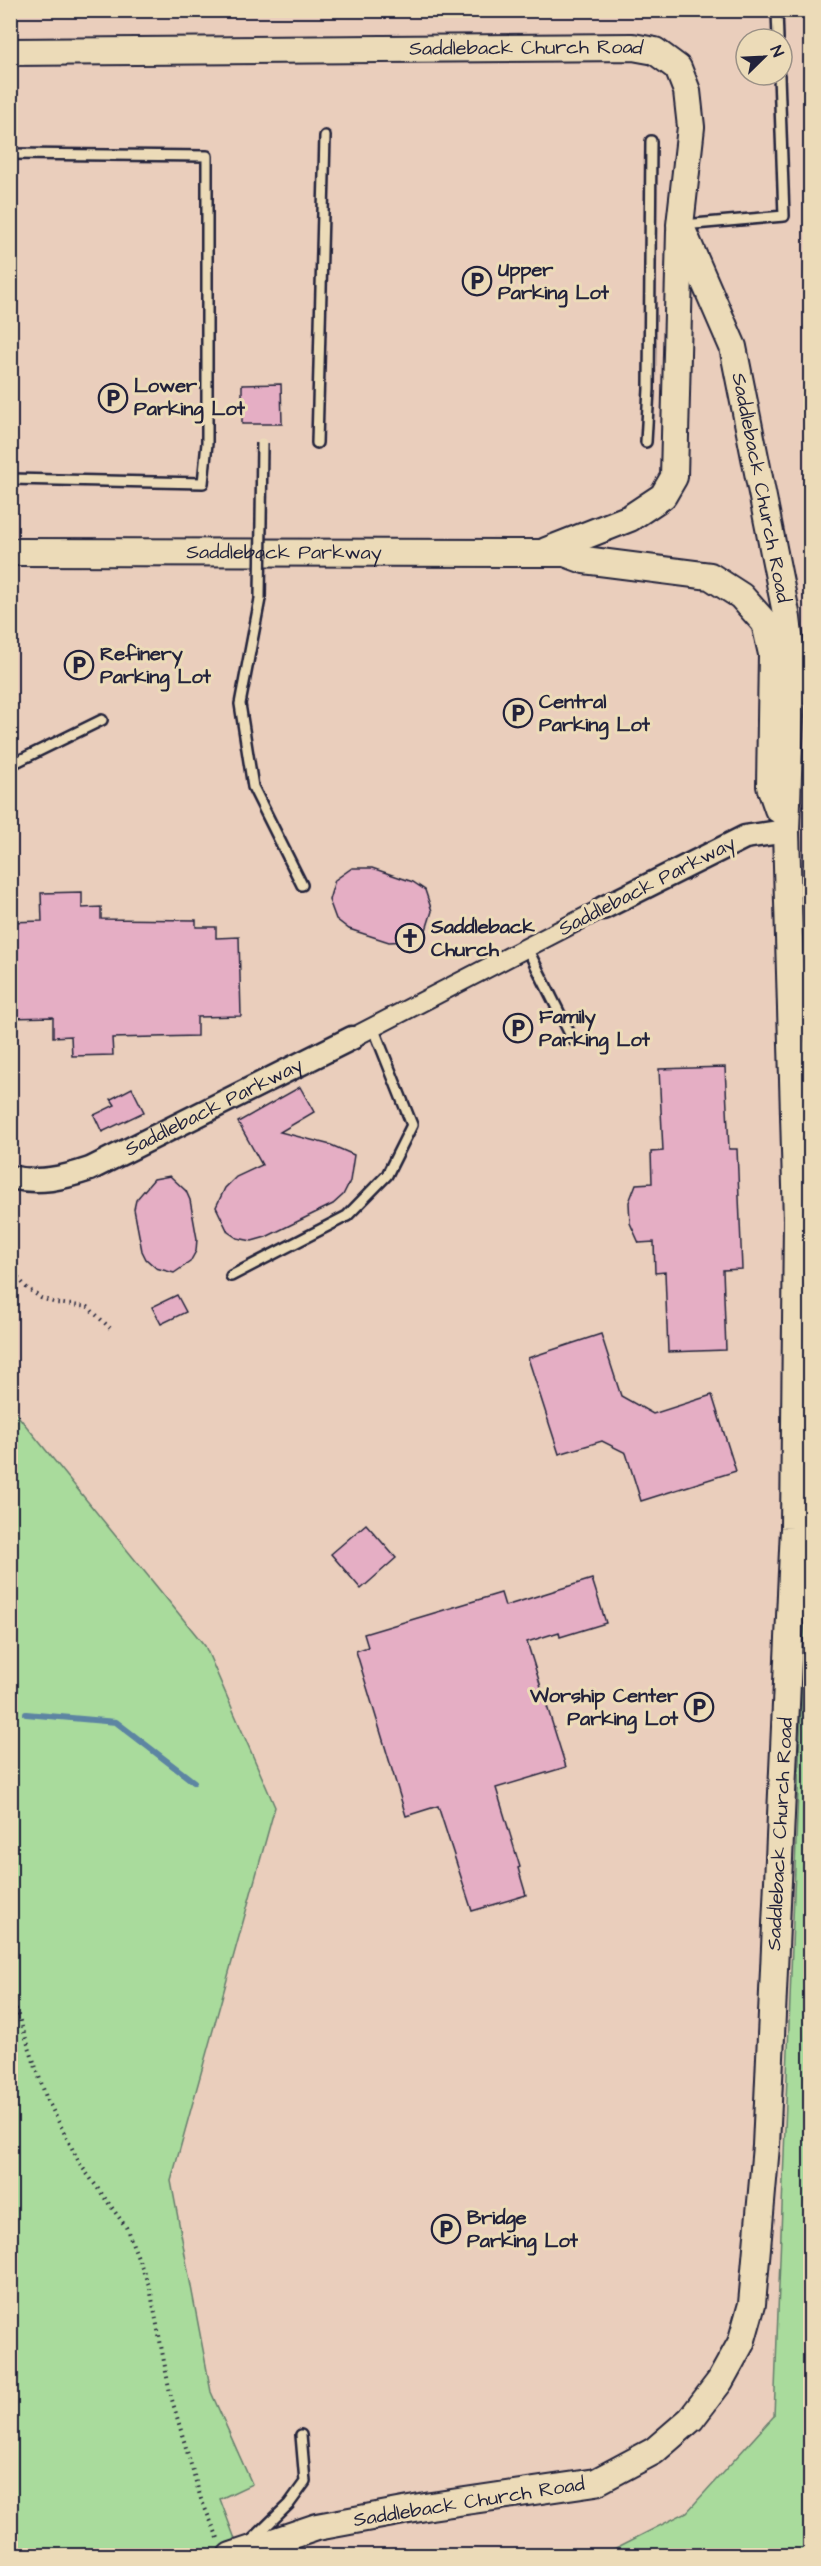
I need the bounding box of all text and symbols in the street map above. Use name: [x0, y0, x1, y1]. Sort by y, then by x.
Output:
north arrow: [734, 27, 794, 87]
street label: Saddleback Church Road: [409, 33, 645, 63]
text: N: [765, 42, 789, 60]
place label: Upper Parking Lot: [498, 256, 610, 308]
parking icon: Upper Parking Lot: [461, 265, 493, 297]
street label: Saddleback Church Road: [724, 370, 798, 605]
place label: Lower Parking Lot: [134, 372, 246, 424]
parking icon: Lower Parking Lot: [97, 382, 129, 414]
street label: Saddleback Parkway: [186, 538, 382, 568]
place label: Refinery Parking Lot: [100, 640, 212, 692]
parking icon: Refinery Parking Lot: [63, 649, 95, 681]
place label: Central Parking Lot: [539, 688, 651, 740]
parking icon: Central Parking Lot: [502, 697, 534, 729]
street label: Saddleback Parkway: [554, 829, 741, 944]
place label: Saddleback Church: [430, 913, 536, 964]
church icon: Saddleback Church: [394, 922, 426, 954]
place label: Family Parking Lot: [539, 1003, 651, 1055]
parking icon: Family Parking Lot: [502, 1012, 534, 1044]
street label: Saddleback Parkway: [120, 1051, 308, 1163]
place label: Worship Center Parking Lot: [529, 1682, 679, 1734]
parking icon: Worship Center Parking Lot: [683, 1691, 715, 1723]
street label: Saddleback Church Road: [760, 1717, 800, 1951]
place label: Bridge Parking Lot: [467, 2204, 579, 2256]
parking icon: Bridge Parking Lot: [430, 2213, 462, 2245]
street label: Saddleback Church Road: [351, 2470, 587, 2534]

